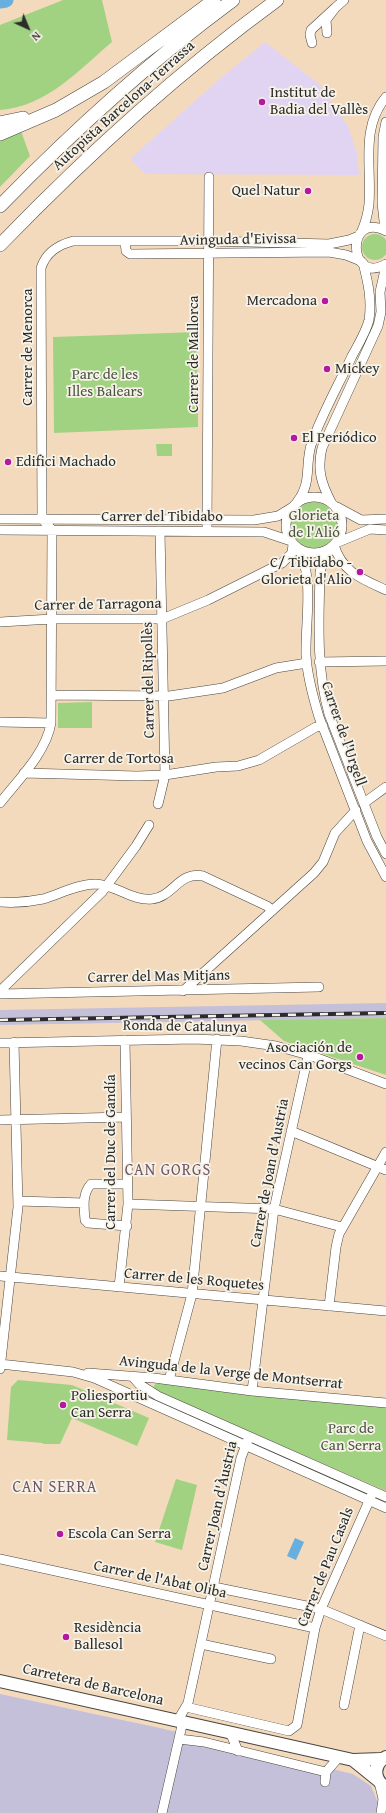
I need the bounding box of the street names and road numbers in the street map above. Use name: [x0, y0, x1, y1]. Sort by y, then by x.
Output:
street label: Autopista Barcelona-Terrassa: [49, 37, 199, 175]
street label: Avinguda d'Eivissa: [179, 230, 297, 250]
street label: Carrer de Menorca: [19, 288, 37, 406]
street label: Carrer de Mallorca: [185, 295, 203, 413]
street label: Carrer del Tibidabo: [101, 508, 223, 526]
street label: Carrer de Tarragona: [34, 595, 162, 615]
street label: Carrer del Ripollès: [139, 622, 159, 738]
street label: Carrer de l'Urgell: [317, 679, 369, 789]
street label: Carrer de Tortosa: [64, 750, 174, 768]
street label: Carrer del Mas Mitjans: [88, 967, 230, 987]
street label: Ronda de Catalunya: [123, 1017, 247, 1037]
street label: Carrer del Duc de Gandía: [102, 1074, 120, 1230]
street label: Carrer de Joan d'Austria: [247, 1097, 293, 1249]
street label: Carrer de les Roquetes: [123, 1265, 265, 1295]
street label: Avinguda de la Verge de Montserrat: [118, 1352, 344, 1394]
street label: Carrer Joan d'Àustria: [194, 1439, 242, 1573]
street label: Carrer de Pau Casals: [294, 1505, 358, 1629]
street label: Carrer de l'Abat Oliba: [92, 1557, 228, 1603]
street label: Carretera de Barcelona: [21, 1660, 165, 1710]

